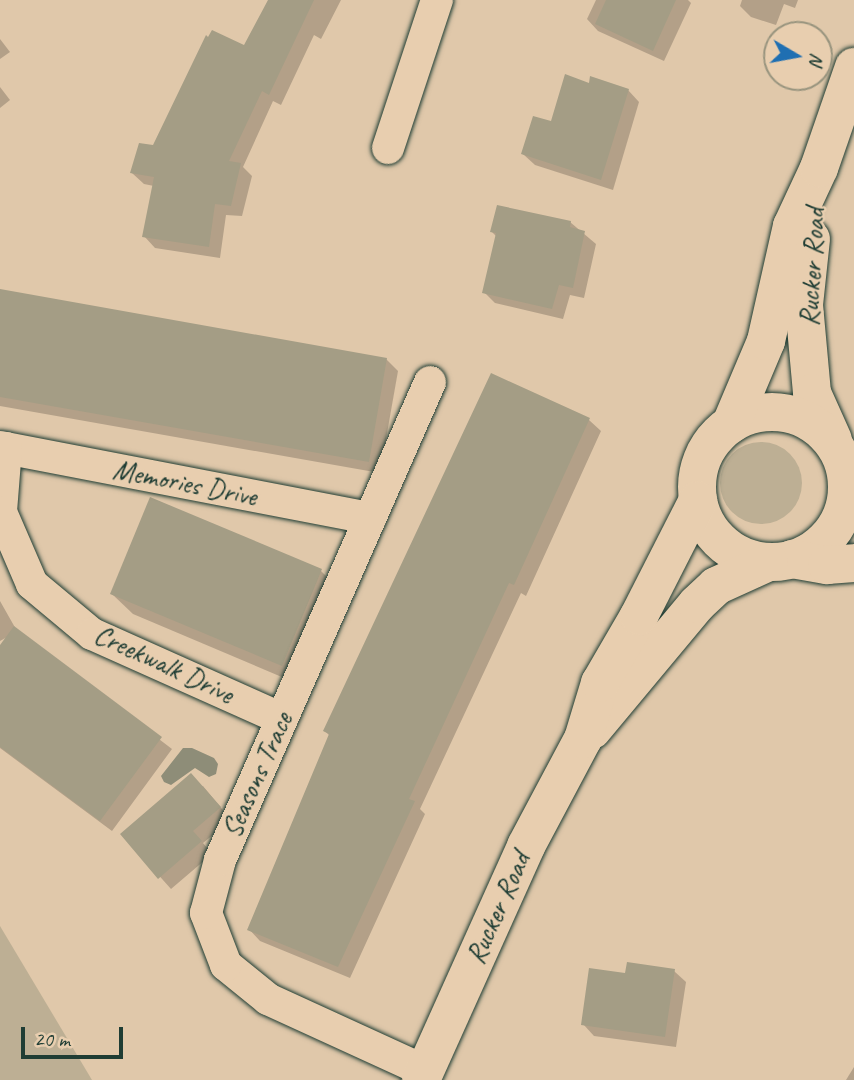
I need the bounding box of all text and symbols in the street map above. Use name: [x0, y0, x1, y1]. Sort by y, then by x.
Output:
north arrow: [763, 21, 833, 91]
text: N: [804, 51, 830, 67]
street label: Rucker Road: [792, 207, 832, 327]
street label: Memories Drive: [110, 453, 260, 513]
street label: Creekwalk Drive: [89, 617, 239, 711]
street label: Seasons Trace: [215, 707, 299, 843]
street label: Rucker Road: [459, 847, 537, 969]
scale bar: [24, 1014, 126, 1058]
text: 20 m: [34, 1026, 70, 1052]

